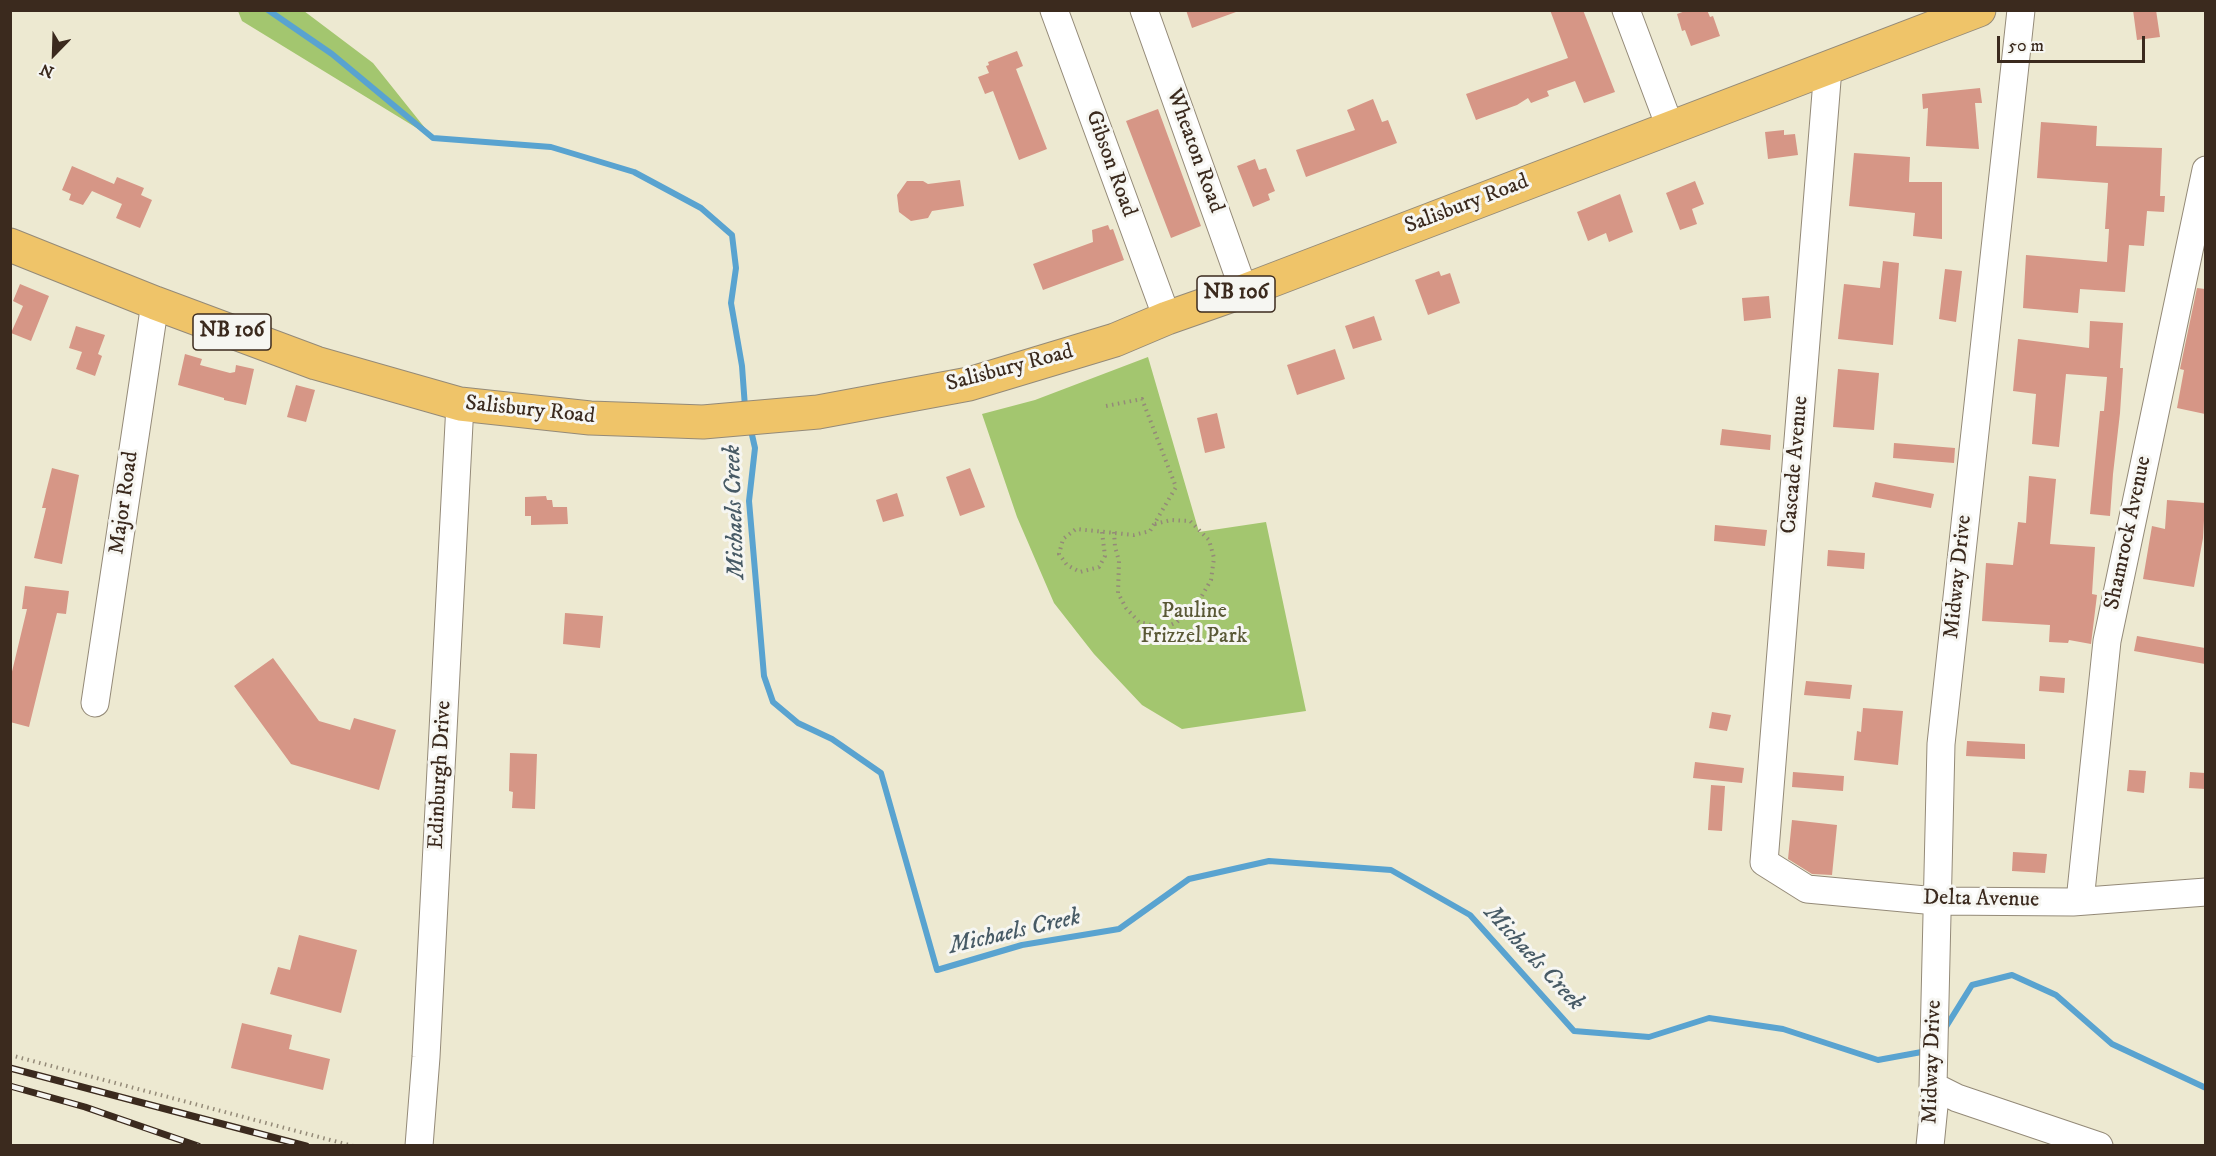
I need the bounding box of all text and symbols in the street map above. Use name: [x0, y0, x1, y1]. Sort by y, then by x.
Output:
north arrow: [24, 24, 84, 84]
scale bar: [2000, 24, 2148, 62]
text: 50 m: [2008, 35, 2044, 57]
text: N: [37, 59, 57, 82]
street label: Wheaton Road: [1159, 85, 1229, 217]
street label: Gibson Road: [1079, 107, 1141, 221]
street label: Salisbury Road: [1401, 169, 1533, 241]
road number: NB 106: [1197, 276, 1275, 312]
road number: NB 106: [193, 314, 271, 350]
street label: Salisbury Road: [944, 339, 1076, 399]
street label: Salisbury Road: [464, 391, 596, 431]
street label: Cascade Avenue: [1777, 395, 1815, 535]
water label: Michaels Creek: [719, 444, 753, 580]
street label: Major Road: [105, 450, 145, 556]
street label: Shamrock Avenue: [2100, 454, 2158, 612]
street label: Midway Drive: [1939, 514, 1979, 640]
park label: Pauline Frizzel Park: [1141, 599, 1247, 650]
street label: Edinburgh Drive: [424, 700, 458, 850]
street label: Delta Avenue: [1922, 886, 2040, 914]
water label: Michaels Creek: [1477, 900, 1589, 1018]
water label: Michaels Creek: [946, 904, 1084, 962]
street label: Midway Drive: [1918, 1000, 1948, 1124]

